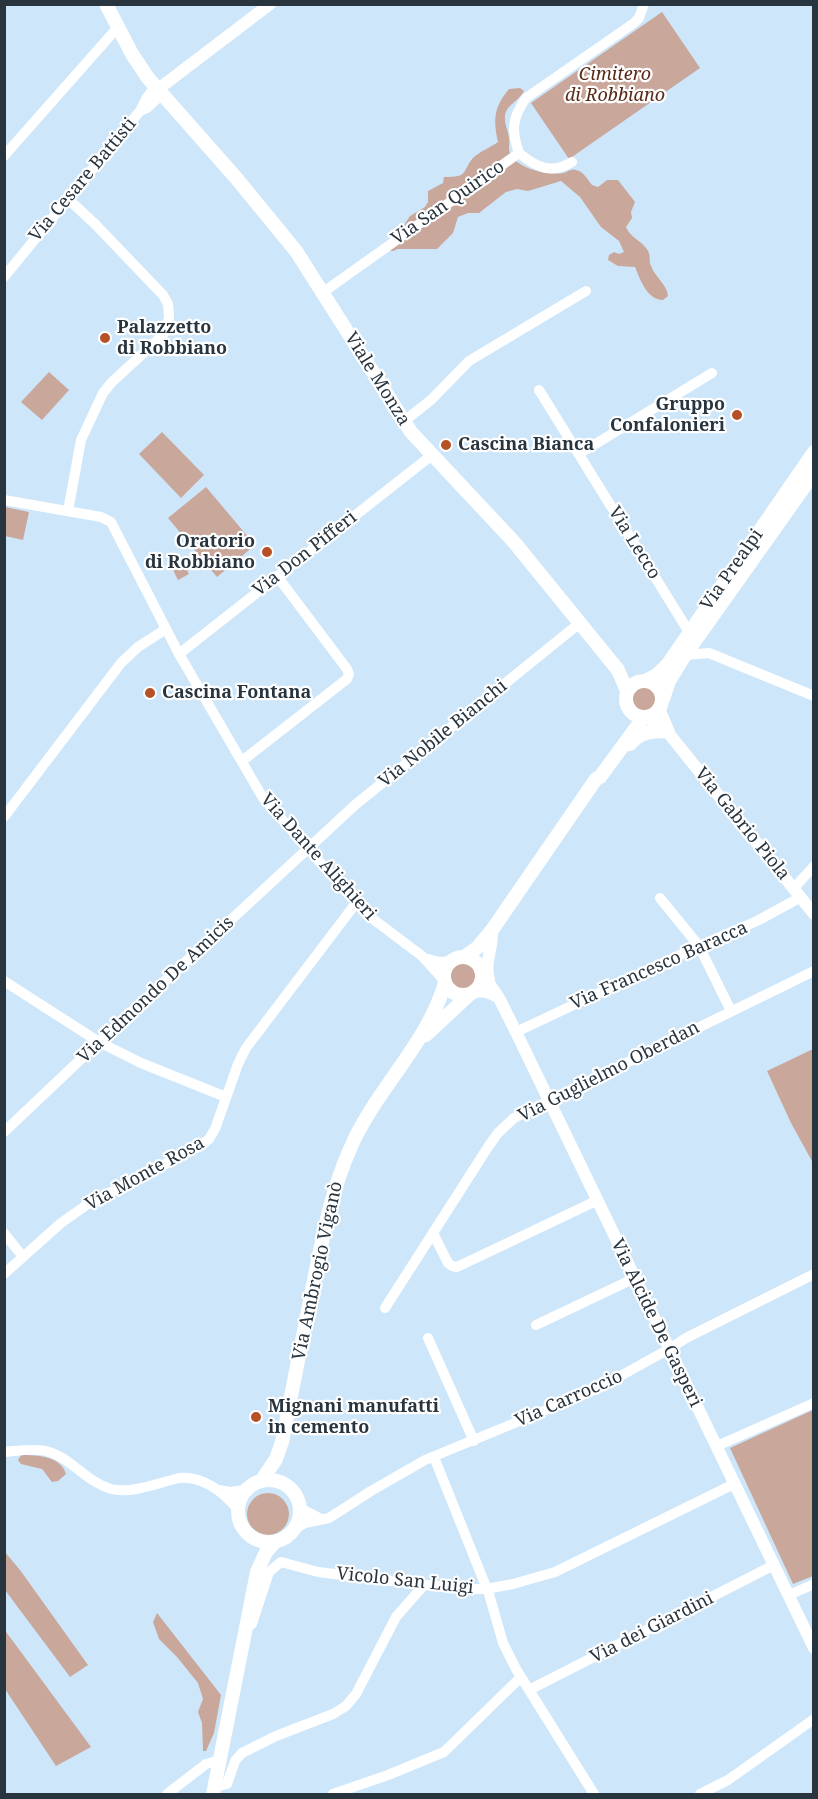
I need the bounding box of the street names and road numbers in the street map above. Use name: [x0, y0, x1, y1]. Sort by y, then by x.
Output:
street label: Via Cesare Battisti: [25, 114, 141, 246]
street label: Via San Quirico: [387, 156, 509, 250]
street label: Viale Monza: [340, 328, 414, 430]
street label: Via Lecco: [603, 503, 665, 583]
street label: Via Don Pifferi: [249, 507, 361, 601]
street label: Via Prealpi: [696, 525, 768, 615]
street label: Via Nobile Bianchi: [374, 676, 512, 792]
street label: Via Gabrio Piola: [690, 763, 794, 885]
street label: Via Dante Alighieri: [255, 789, 381, 925]
street label: Via Edmondo De Amicis: [73, 912, 239, 1068]
street label: Via Francesco Baracca: [567, 917, 751, 1015]
street label: Via Guglielmo Oberdan: [515, 1017, 703, 1127]
street label: Via Monte Rosa: [82, 1132, 208, 1216]
street label: Via Ambrogio Viganò: [288, 1179, 348, 1363]
street label: Via Alcide De Gasperi: [606, 1235, 706, 1411]
street label: Via Carroccio: [512, 1366, 626, 1432]
street label: Vicolo San Luigi: [335, 1563, 475, 1599]
street label: Via dei Giardini: [587, 1588, 717, 1668]

